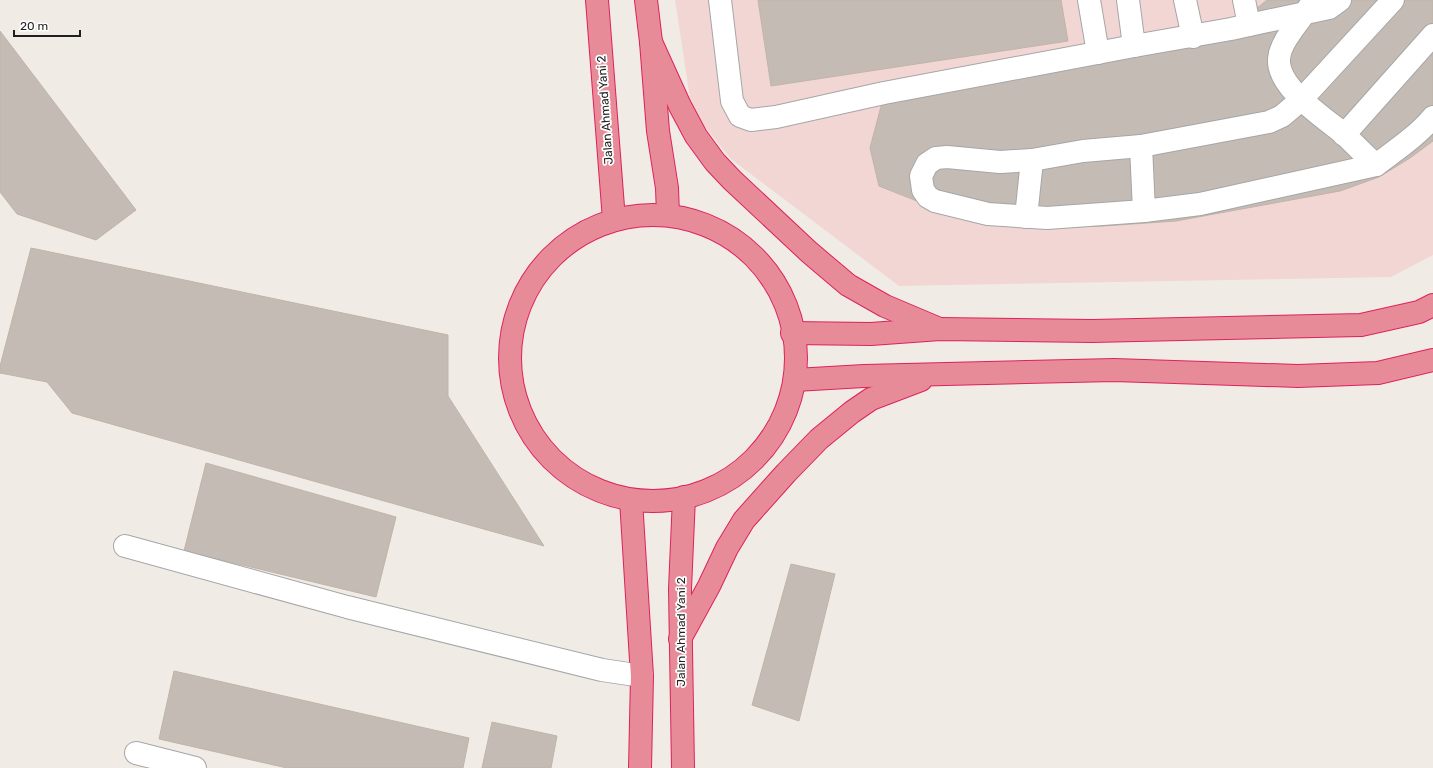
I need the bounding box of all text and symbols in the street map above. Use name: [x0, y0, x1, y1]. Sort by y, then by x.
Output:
scale bar: [14, 12, 80, 38]
text: 20 m: [20, 19, 48, 33]
street label: Jalan Ahmad Yani 2: [594, 55, 616, 165]
street label: Jalan Ahmad Yani 2: [674, 577, 688, 687]

